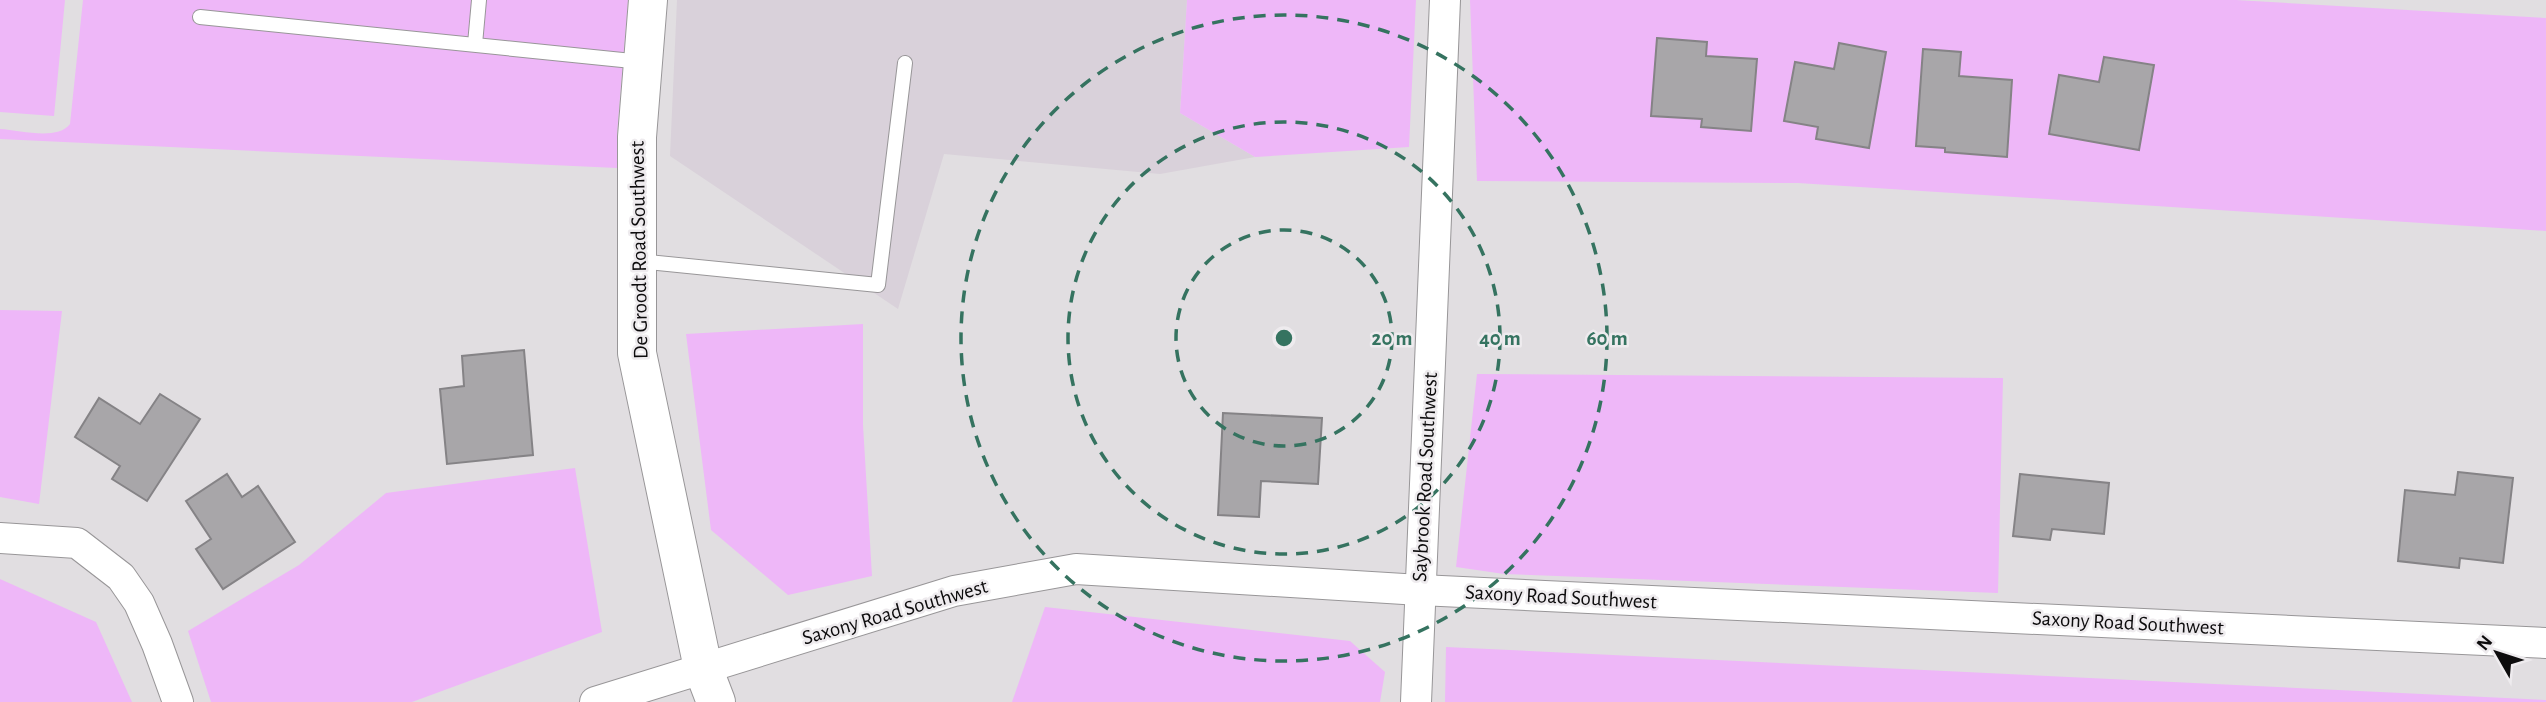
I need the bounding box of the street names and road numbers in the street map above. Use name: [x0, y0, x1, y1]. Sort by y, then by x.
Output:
street label: De Groodt Road Southwest: [627, 140, 651, 359]
street label: Saybrook Road Southwest: [1409, 371, 1441, 582]
street label: Saxony Road Southwest: [800, 575, 990, 649]
street label: Saxony Road Southwest: [1465, 581, 1658, 613]
street label: Saxony Road Southwest: [2032, 607, 2225, 639]

